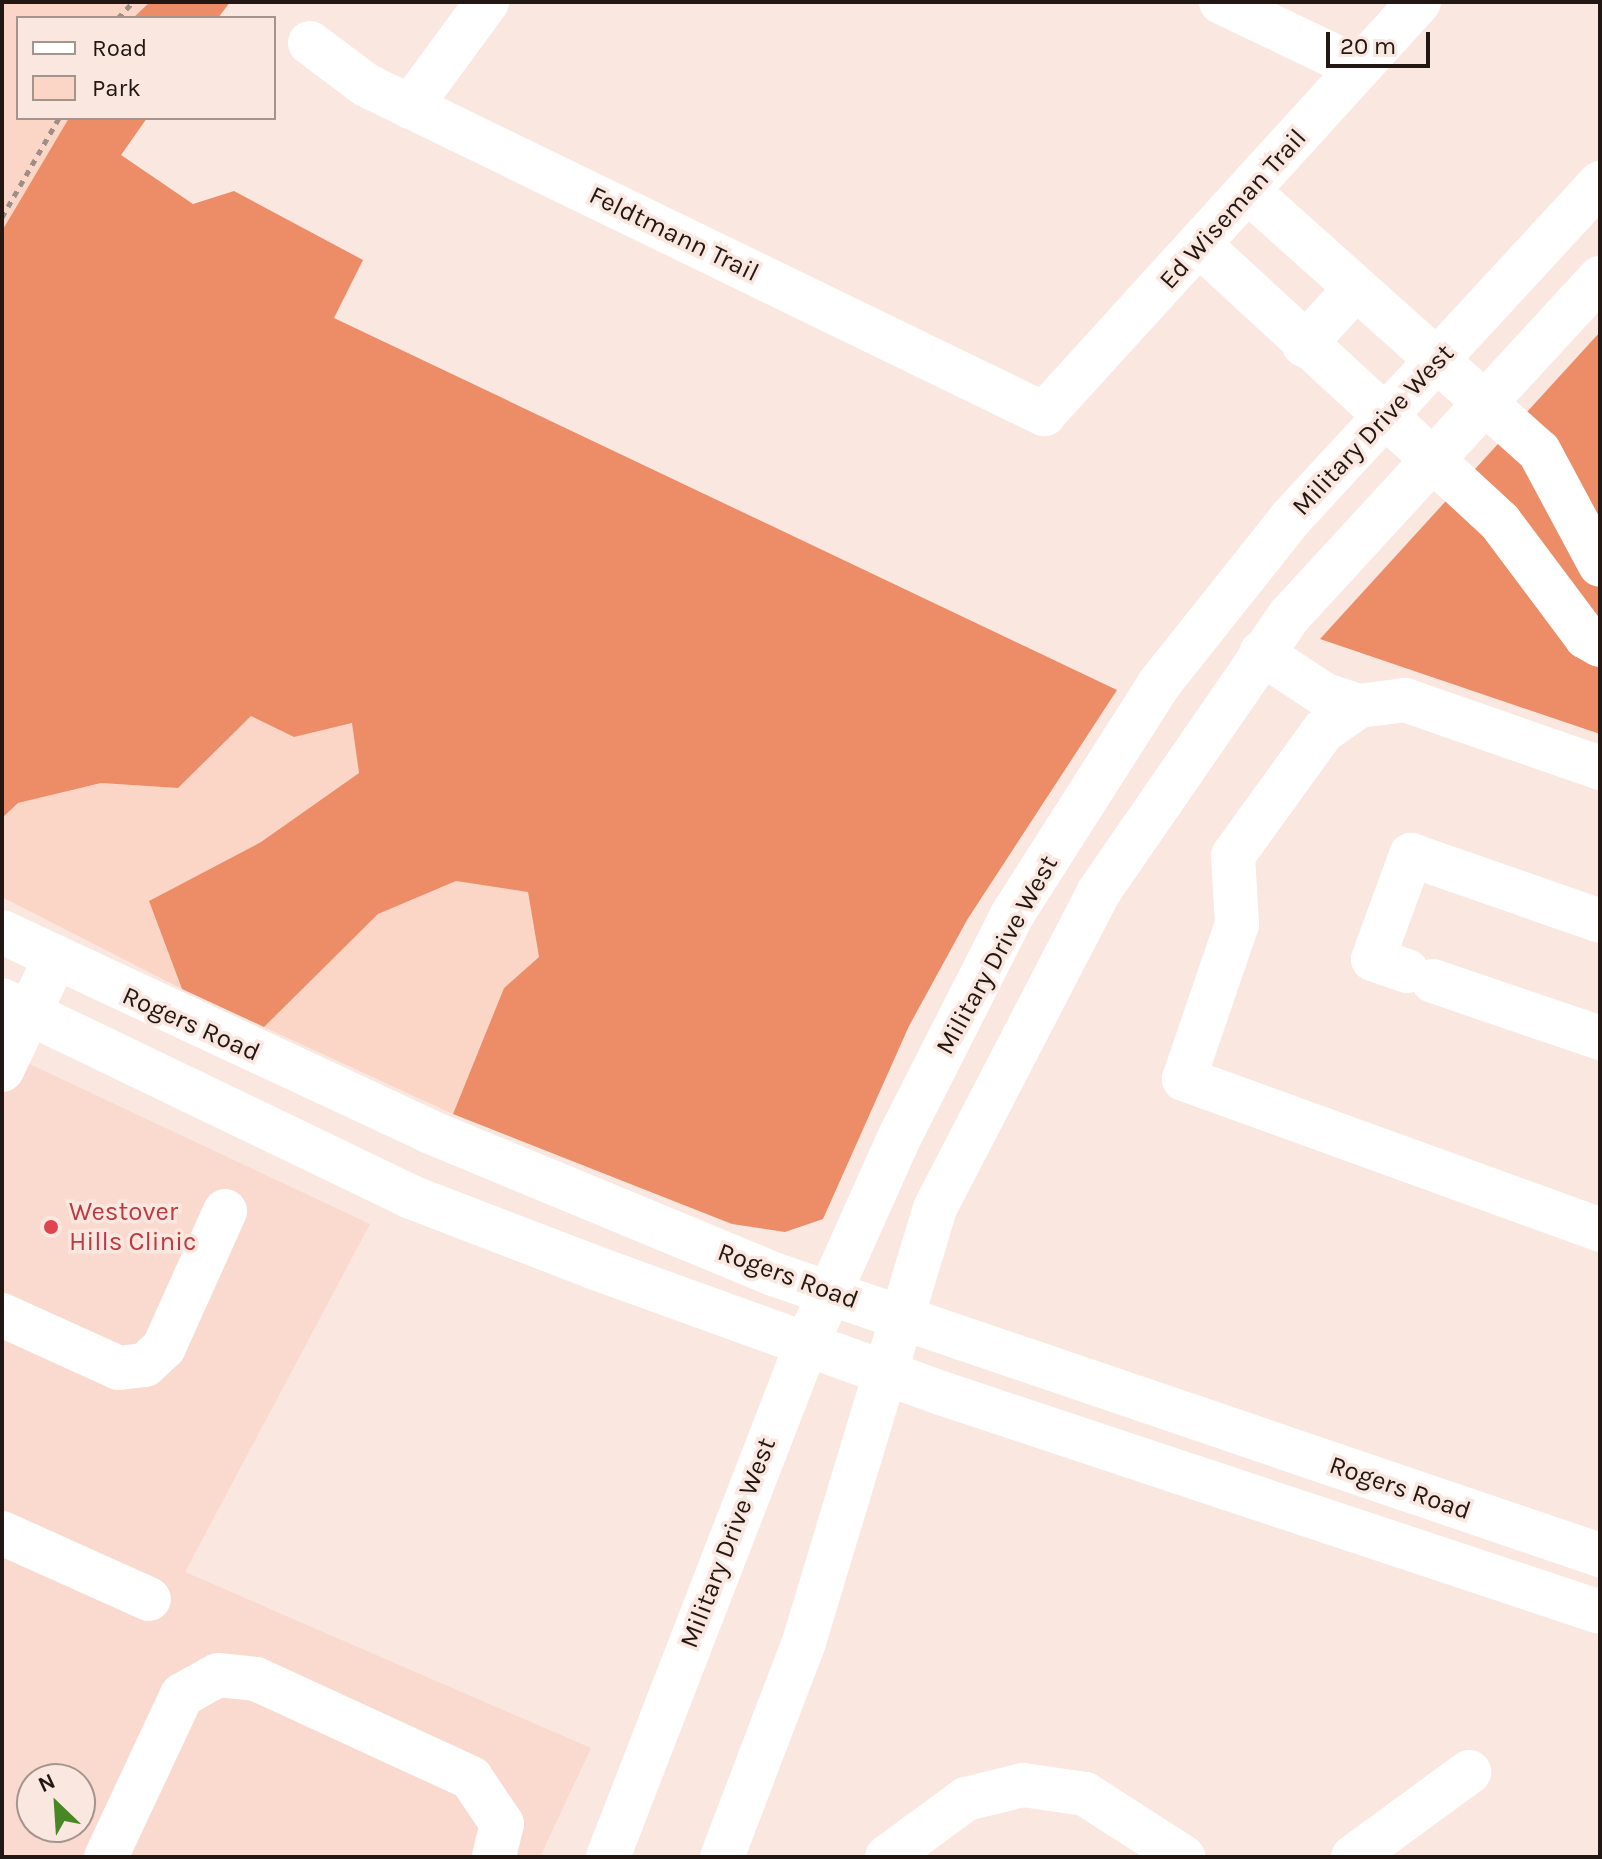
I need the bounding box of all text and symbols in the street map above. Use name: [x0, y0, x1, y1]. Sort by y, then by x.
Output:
legend: [16, 16, 276, 120]
scale bar: [1330, 16, 1434, 66]
text: 20 m: [1340, 32, 1396, 60]
text: Road: [92, 34, 147, 62]
text: Park: [92, 74, 141, 102]
street label: Ed Wiseman Trail: [1153, 123, 1313, 295]
street label: Feldtmann Trail: [584, 179, 764, 289]
street label: Military Drive West: [1286, 338, 1460, 522]
street label: Military Drive West: [929, 850, 1065, 1060]
street label: Rogers Road: [117, 980, 265, 1068]
place label: Westover Hills Clinic: [69, 1196, 196, 1258]
marker: Westover Hills Clinic: [40, 1216, 62, 1238]
street label: Rogers Road: [713, 1236, 863, 1316]
street label: Military Drive West: [674, 1433, 782, 1653]
street label: Rogers Road: [1325, 1449, 1475, 1527]
north arrow: [16, 1763, 96, 1843]
text: N: [34, 1768, 59, 1798]

